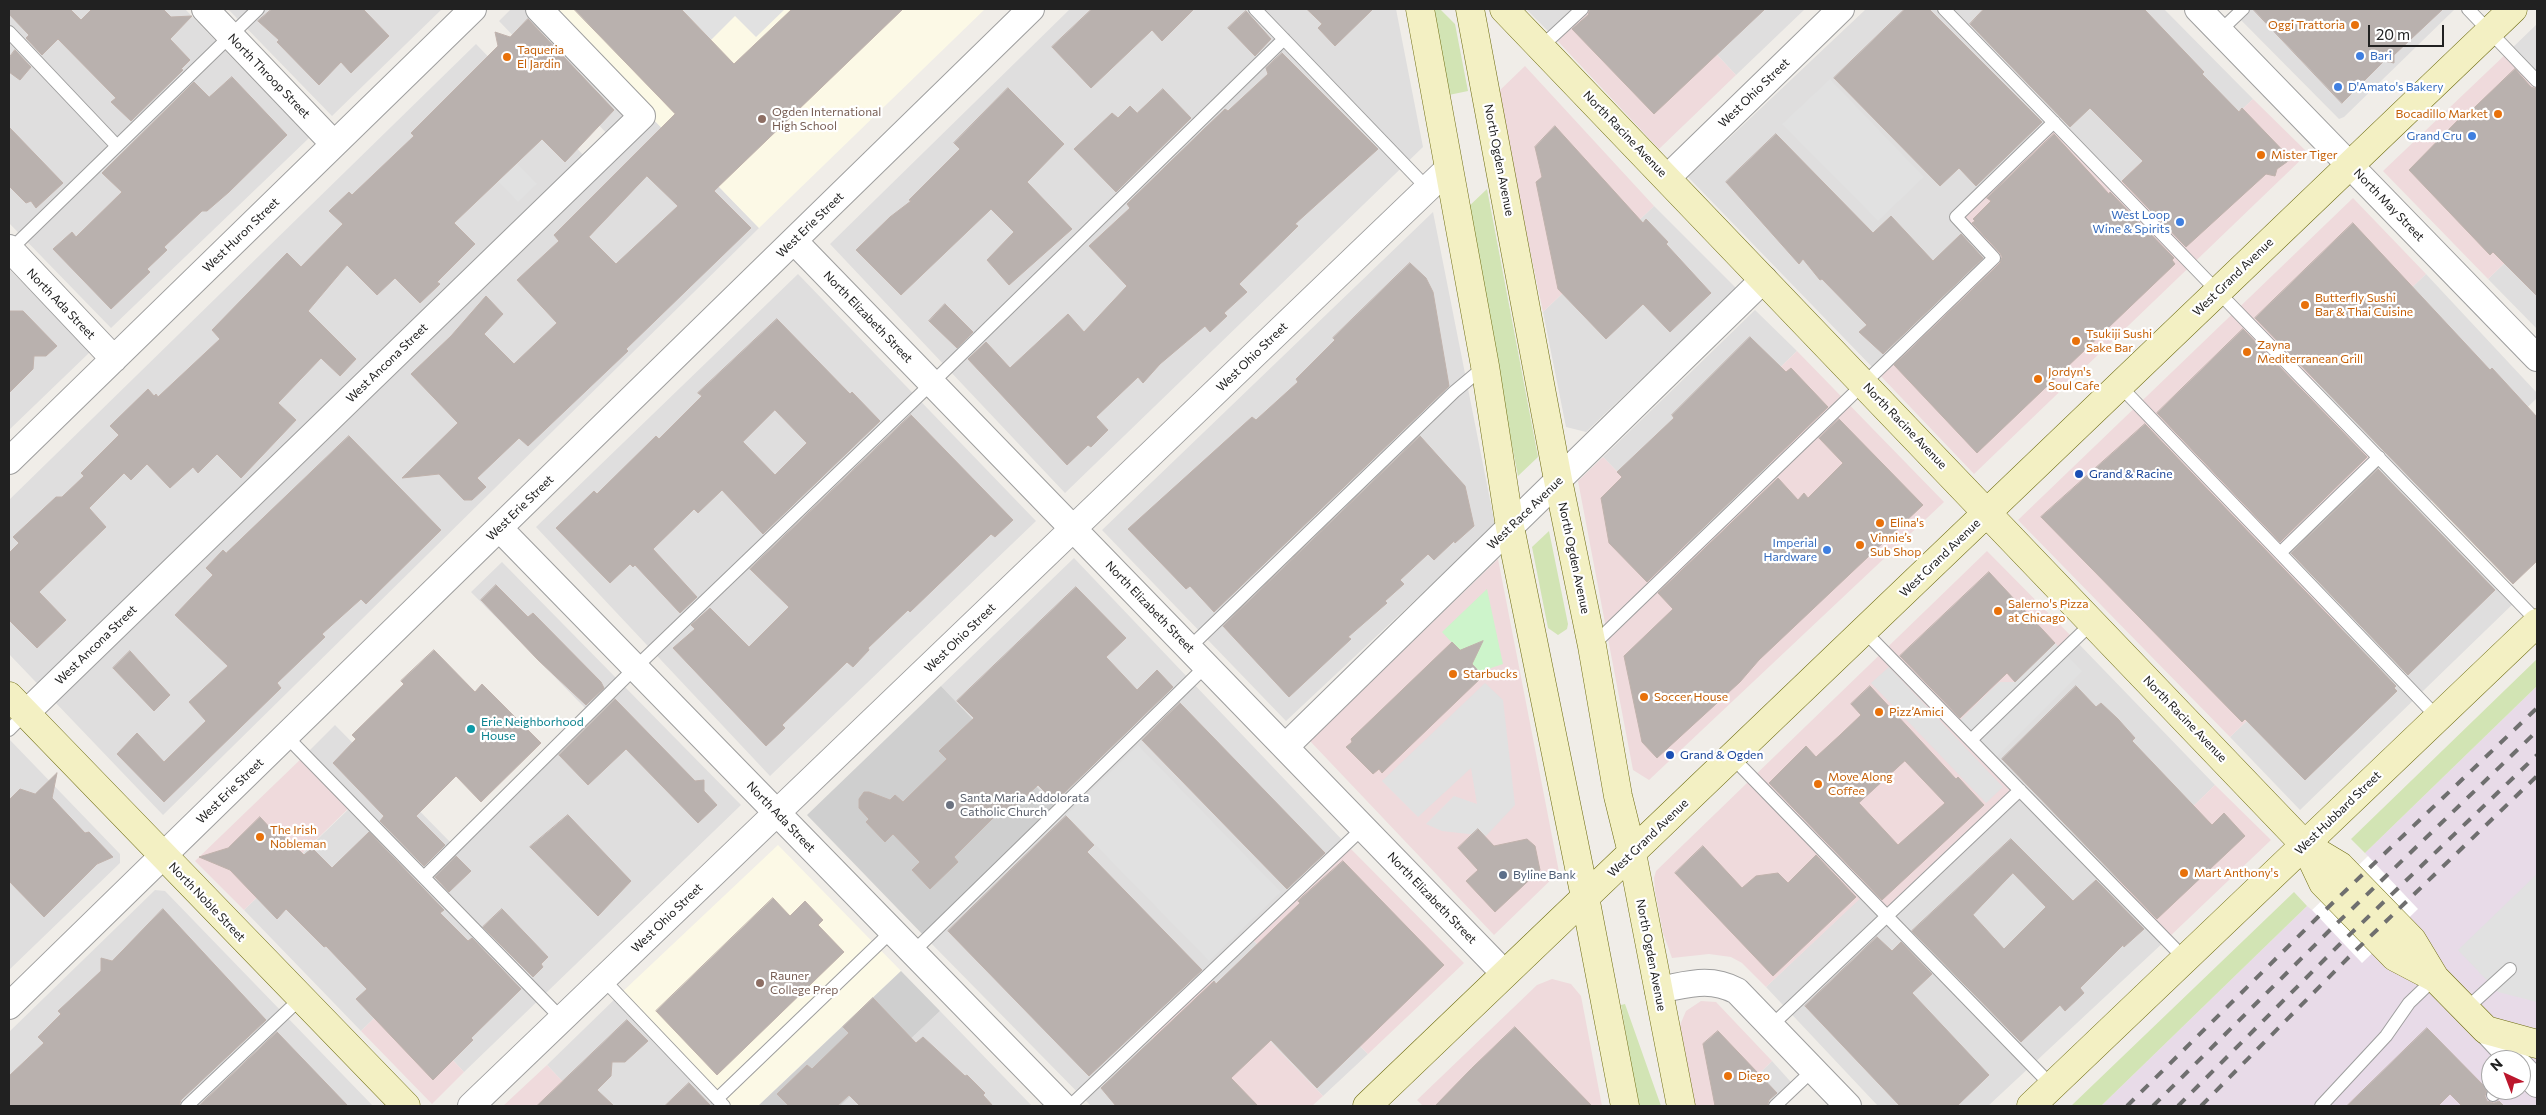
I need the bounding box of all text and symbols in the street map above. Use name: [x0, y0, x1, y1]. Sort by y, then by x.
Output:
scale bar: [2371, 15, 2447, 47]
place label: Oggi Trattoria: [2268, 18, 2345, 32]
marker: Oggi Trattoria: [2349, 19, 2361, 31]
text: 20 m: [2376, 25, 2410, 43]
street label: North Throop Street: [225, 31, 313, 121]
place label: Taqueria El Jardin: [517, 43, 564, 71]
place label: Bari: [2370, 49, 2392, 63]
marker: Bari: [2354, 50, 2366, 62]
marker: Taqueria El Jardin: [501, 51, 513, 63]
street label: West Ohio Street: [1715, 55, 1793, 131]
place label: D'Amato's Bakery: [2348, 80, 2443, 94]
marker: D'Amato's Bakery: [2332, 81, 2344, 93]
street label: North Racine Avenue: [1580, 88, 1670, 180]
street label: North Ogden Avenue: [1481, 103, 1517, 217]
place label: Ogden International High School: [772, 105, 881, 133]
place label: Bocadillo Market: [2395, 107, 2488, 121]
marker: Bocadillo Market: [2492, 108, 2504, 120]
marker: Ogden International High School: [756, 113, 768, 125]
place label: Grand Cru: [2406, 129, 2462, 143]
marker: Grand Cru: [2466, 130, 2478, 142]
place label: Mister Tiger: [2271, 148, 2338, 162]
marker: Mister Tiger: [2255, 149, 2267, 161]
street label: North May Street: [2351, 166, 2427, 244]
street label: West Erie Street: [773, 189, 847, 261]
street label: West Huron Street: [200, 195, 282, 275]
place label: West Loop Wine & Spirits: [2093, 208, 2170, 236]
marker: West Loop Wine & Spirits: [2174, 216, 2186, 228]
street label: West Grand Avenue: [2190, 235, 2276, 319]
street label: North Ada Street: [24, 266, 98, 342]
street label: North Elizabeth Street: [820, 268, 916, 366]
place label: Butterfly Sushi Bar & Thai Cuisine: [2315, 291, 2413, 319]
marker: Butterfly Sushi Bar & Thai Cuisine: [2299, 299, 2311, 311]
street label: West Ohio Street: [1213, 319, 1291, 395]
street label: West Ancona Street: [343, 320, 431, 406]
place label: Tsukiji Sushi Sake Bar: [2086, 327, 2152, 355]
marker: Tsukiji Sushi Sake Bar: [2070, 335, 2082, 347]
place label: Zayna Mediterranean Grill: [2257, 338, 2363, 366]
marker: Zayna Mediterranean Grill: [2241, 346, 2253, 358]
place label: Jordyn's Soul Cafe: [2048, 365, 2100, 393]
marker: Jordyn's Soul Cafe: [2032, 373, 2044, 385]
street label: North Racine Avenue: [1860, 380, 1950, 472]
place label: Grand & Racine: [2089, 467, 2172, 481]
marker: Grand & Racine: [2073, 468, 2085, 480]
street label: West Erie Street: [483, 472, 557, 544]
street label: West Race Avenue: [1484, 473, 1566, 553]
street label: North Ogden Avenue: [1555, 501, 1593, 615]
place label: Elina's: [1890, 516, 1924, 530]
street label: West Grand Avenue: [1897, 516, 1983, 600]
marker: Elina's: [1874, 517, 1886, 529]
place label: Vinnie’s Sub Shop: [1870, 531, 1921, 559]
place label: Imperial Hardware: [1764, 536, 1817, 564]
marker: Vinnie’s Sub Shop: [1854, 539, 1866, 551]
marker: Imperial Hardware: [1821, 544, 1833, 556]
street label: North Elizabeth Street: [1102, 558, 1198, 656]
place label: Salerno's Pizza at Chicago: [2008, 597, 2089, 625]
street label: West Ohio Street: [921, 600, 999, 676]
street label: West Ancona Street: [52, 602, 140, 688]
marker: Salerno's Pizza at Chicago: [1992, 605, 2004, 617]
place label: Starbucks: [1463, 667, 1518, 681]
marker: Starbucks: [1447, 668, 1459, 680]
street label: North Racine Avenue: [2140, 673, 2230, 765]
place label: Soccer House: [1654, 690, 1728, 704]
marker: Soccer House: [1638, 691, 1650, 703]
place label: Pizz’Amici: [1889, 705, 1944, 719]
marker: Pizz’Amici: [1873, 706, 1885, 718]
place label: Erie Neighborhood House: [481, 715, 584, 743]
marker: Erie Neighborhood House: [465, 723, 477, 735]
place label: Grand & Ogden: [1680, 748, 1763, 762]
marker: Grand & Ogden: [1664, 749, 1676, 761]
street label: West Erie Street: [193, 755, 267, 827]
street label: West Hubbard Street: [2292, 768, 2384, 858]
place label: Move Along Coffee: [1828, 770, 1893, 798]
marker: Move Along Coffee: [1812, 778, 1824, 790]
street label: North Ada Street: [744, 779, 818, 855]
place label: Santa Maria Addolorata Catholic Church: [960, 791, 1089, 819]
street label: West Grand Avenue: [1605, 796, 1691, 880]
marker: Santa Maria Addolorata Catholic Church: [944, 799, 956, 811]
place label: The Irish Nobleman: [270, 823, 326, 851]
marker: The Irish Nobleman: [254, 831, 266, 843]
street label: North Elizabeth Street: [1384, 849, 1480, 947]
street label: North Noble Street: [166, 860, 248, 944]
place label: Mart Anthony's: [2194, 866, 2279, 880]
marker: Mart Anthony's: [2178, 867, 2190, 879]
place label: Byline Bank: [1513, 868, 1576, 882]
marker: Byline Bank: [1497, 869, 1509, 881]
street label: West Ohio Street: [628, 880, 706, 956]
street label: North Ogden Avenue: [1633, 898, 1669, 1012]
place label: Rauner College Prep: [770, 969, 838, 997]
marker: Rauner College Prep: [754, 977, 766, 989]
north arrow: [2481, 1050, 2531, 1100]
text: N: [2486, 1055, 2506, 1074]
place label: Diego: [1738, 1069, 1770, 1083]
marker: Diego: [1722, 1070, 1734, 1082]

